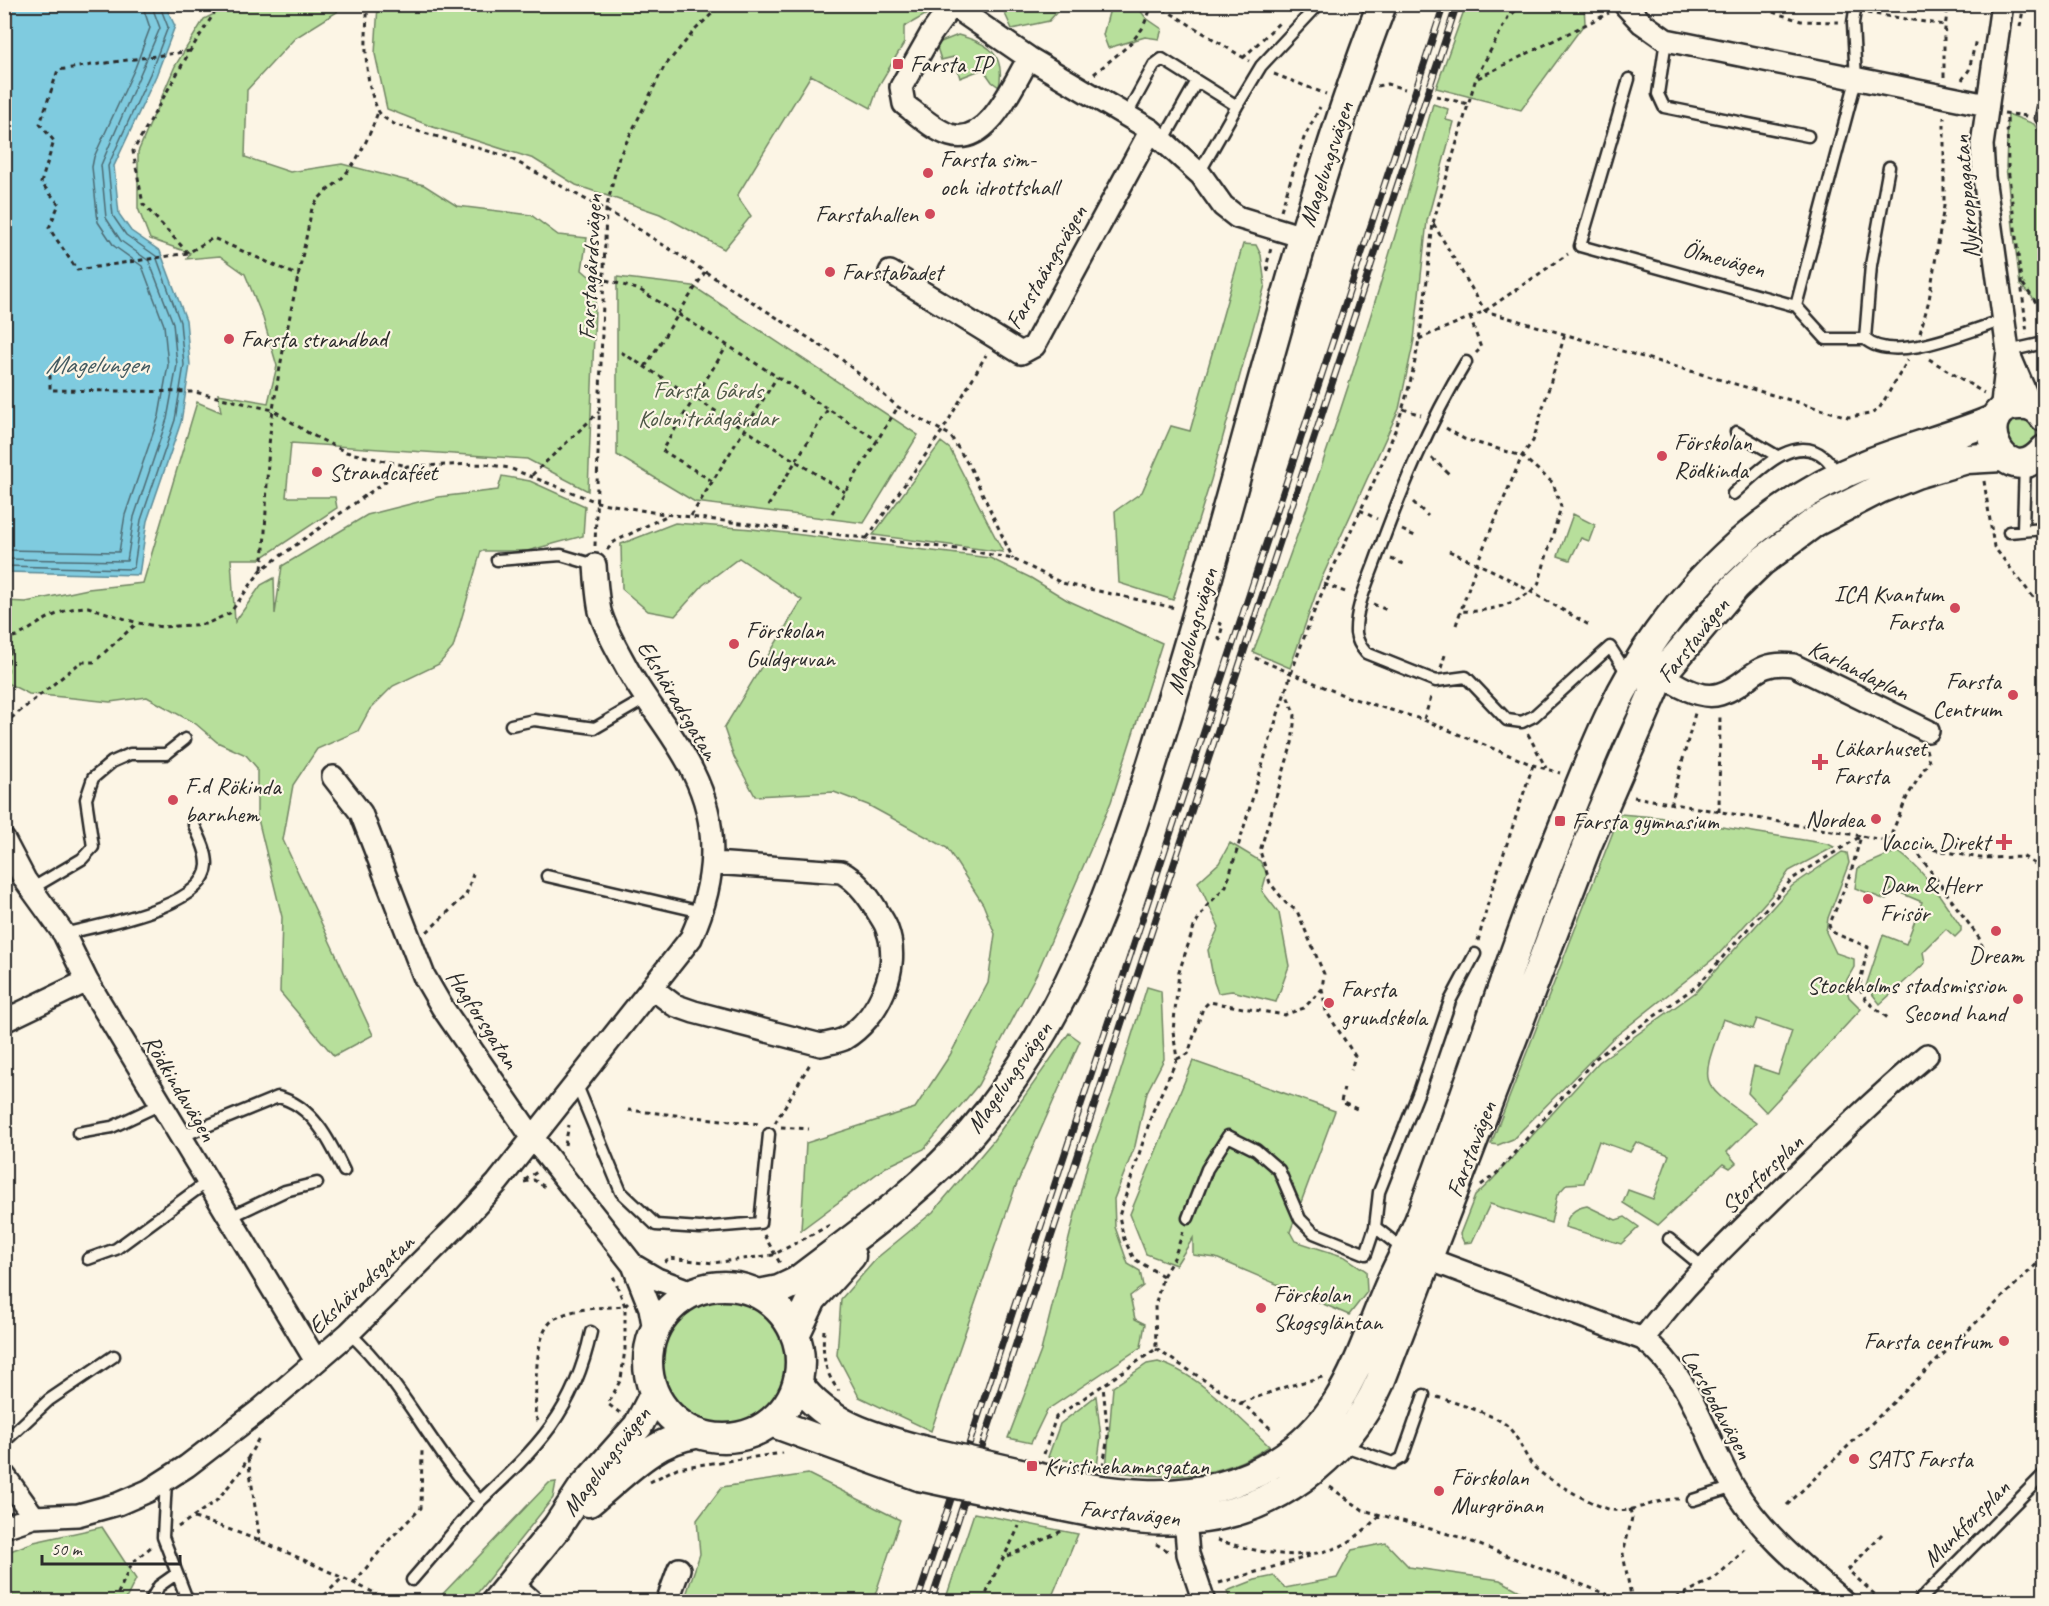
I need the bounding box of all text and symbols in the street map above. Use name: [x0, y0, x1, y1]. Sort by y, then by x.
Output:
place label: Farsta IP: [910, 49, 995, 79]
marker: Farsta IP: [891, 57, 905, 71]
street label: Magelungsvägen: [1292, 97, 1360, 230]
street label: Nykroppagatan: [1946, 134, 1986, 260]
place label: Farsta sim- och idrottshall: [940, 144, 1062, 202]
marker: Farsta sim- och idrottshall: [921, 166, 935, 180]
street label: Farstagårdsvägen: [571, 193, 609, 341]
place label: Farstahallen: [815, 199, 919, 229]
street label: Farstaängsvägen: [998, 199, 1094, 335]
marker: Farstahallen: [923, 207, 937, 221]
street label: Ölmevägen: [1680, 234, 1769, 284]
place label: Farstabadet: [842, 257, 946, 287]
marker: Farstabadet: [823, 265, 837, 279]
place label: Farsta strandbad: [241, 324, 391, 354]
marker: Farsta strandbad: [222, 332, 236, 346]
water label: Magelungen: [46, 348, 151, 381]
park label: Farsta Gårds Koloniträdgårdar: [638, 375, 780, 433]
place label: Förskolan Rödkinda: [1674, 427, 1752, 485]
marker: Förskolan Rödkinda: [1655, 449, 1669, 463]
place label: Strandcaféet: [329, 457, 439, 487]
marker: Strandcaféet: [310, 465, 324, 479]
street label: Magelungsvägen: [1160, 564, 1224, 698]
place label: ICA Kvantum Farsta: [1834, 579, 1946, 637]
street label: Farstavägen: [1650, 591, 1736, 689]
marker: ICA Kvantum Farsta: [1948, 601, 1962, 615]
place label: Förskolan Guldgruvan: [746, 615, 836, 673]
street label: Karlandaplan: [1804, 633, 1915, 708]
street label: Ekshäradsgatan: [631, 635, 726, 766]
marker: Förskolan Guldgruvan: [727, 637, 741, 651]
place label: Farsta Centrum: [1932, 666, 2004, 724]
marker: Farsta Centrum: [2006, 688, 2020, 702]
place label: Läkarhuset Farsta: [1834, 733, 1928, 791]
marker: Läkarhuset Farsta: [1811, 753, 1829, 771]
place label: F.d Rökinda barnhem: [185, 771, 282, 829]
marker: F.d Rökinda barnhem: [166, 793, 180, 807]
place label: Nordea: [1805, 804, 1866, 834]
place label: Farsta gymnasium: [1572, 806, 1719, 836]
marker: Nordea: [1869, 812, 1883, 826]
marker: Farsta gymnasium: [1553, 814, 1567, 828]
place label: Vaccin Direkt: [1879, 827, 1993, 857]
marker: Vaccin Direkt: [1995, 833, 2013, 851]
place label: Dam & Herr Frisör: [1880, 870, 1984, 928]
marker: Dam & Herr Frisör: [1861, 892, 1875, 906]
marker: Dream: [1989, 924, 2003, 938]
place label: Dream: [1969, 940, 2025, 970]
street label: Hagforsgatan: [440, 964, 527, 1075]
place label: Stockholms stadsmission Second hand: [1807, 970, 2010, 1028]
place label: Farsta grundskola: [1341, 974, 1429, 1032]
marker: Stockholms stadsmission Second hand: [2011, 992, 2025, 1006]
marker: Farsta grundskola: [1322, 996, 1336, 1010]
street label: Magelungsvägen: [959, 1015, 1059, 1139]
street label: Rödkindavägen: [136, 1029, 224, 1147]
street label: Farstavägen: [1439, 1096, 1503, 1201]
street label: Storforsplan: [1714, 1127, 1810, 1221]
street label: Ekshäradsgatan: [302, 1226, 421, 1341]
place label: Förskolan Skogsgläntan: [1273, 1279, 1383, 1337]
marker: Förskolan Skogsgläntan: [1254, 1301, 1268, 1315]
place label: Farsta centrum: [1864, 1326, 1993, 1356]
marker: Farsta centrum: [1997, 1334, 2011, 1348]
street label: Larsbodavägen: [1674, 1344, 1760, 1464]
street label: Magelungsvägen: [555, 1400, 657, 1522]
place label: SATS Farsta: [1866, 1444, 1974, 1474]
place label: Kristinehamnsgatan: [1044, 1451, 1209, 1481]
marker: SATS Farsta: [1847, 1452, 1861, 1466]
marker: Kristinehamnsgatan: [1025, 1459, 1039, 1473]
place label: Förskolan Murgrönan: [1451, 1462, 1543, 1520]
street label: Munkforsplan: [1916, 1473, 2016, 1573]
marker: Förskolan Murgrönan: [1432, 1484, 1446, 1498]
street label: Farstavägen: [1078, 1493, 1182, 1533]
scale bar: [42, 1528, 180, 1566]
text: 50 m: [51, 1538, 84, 1560]

